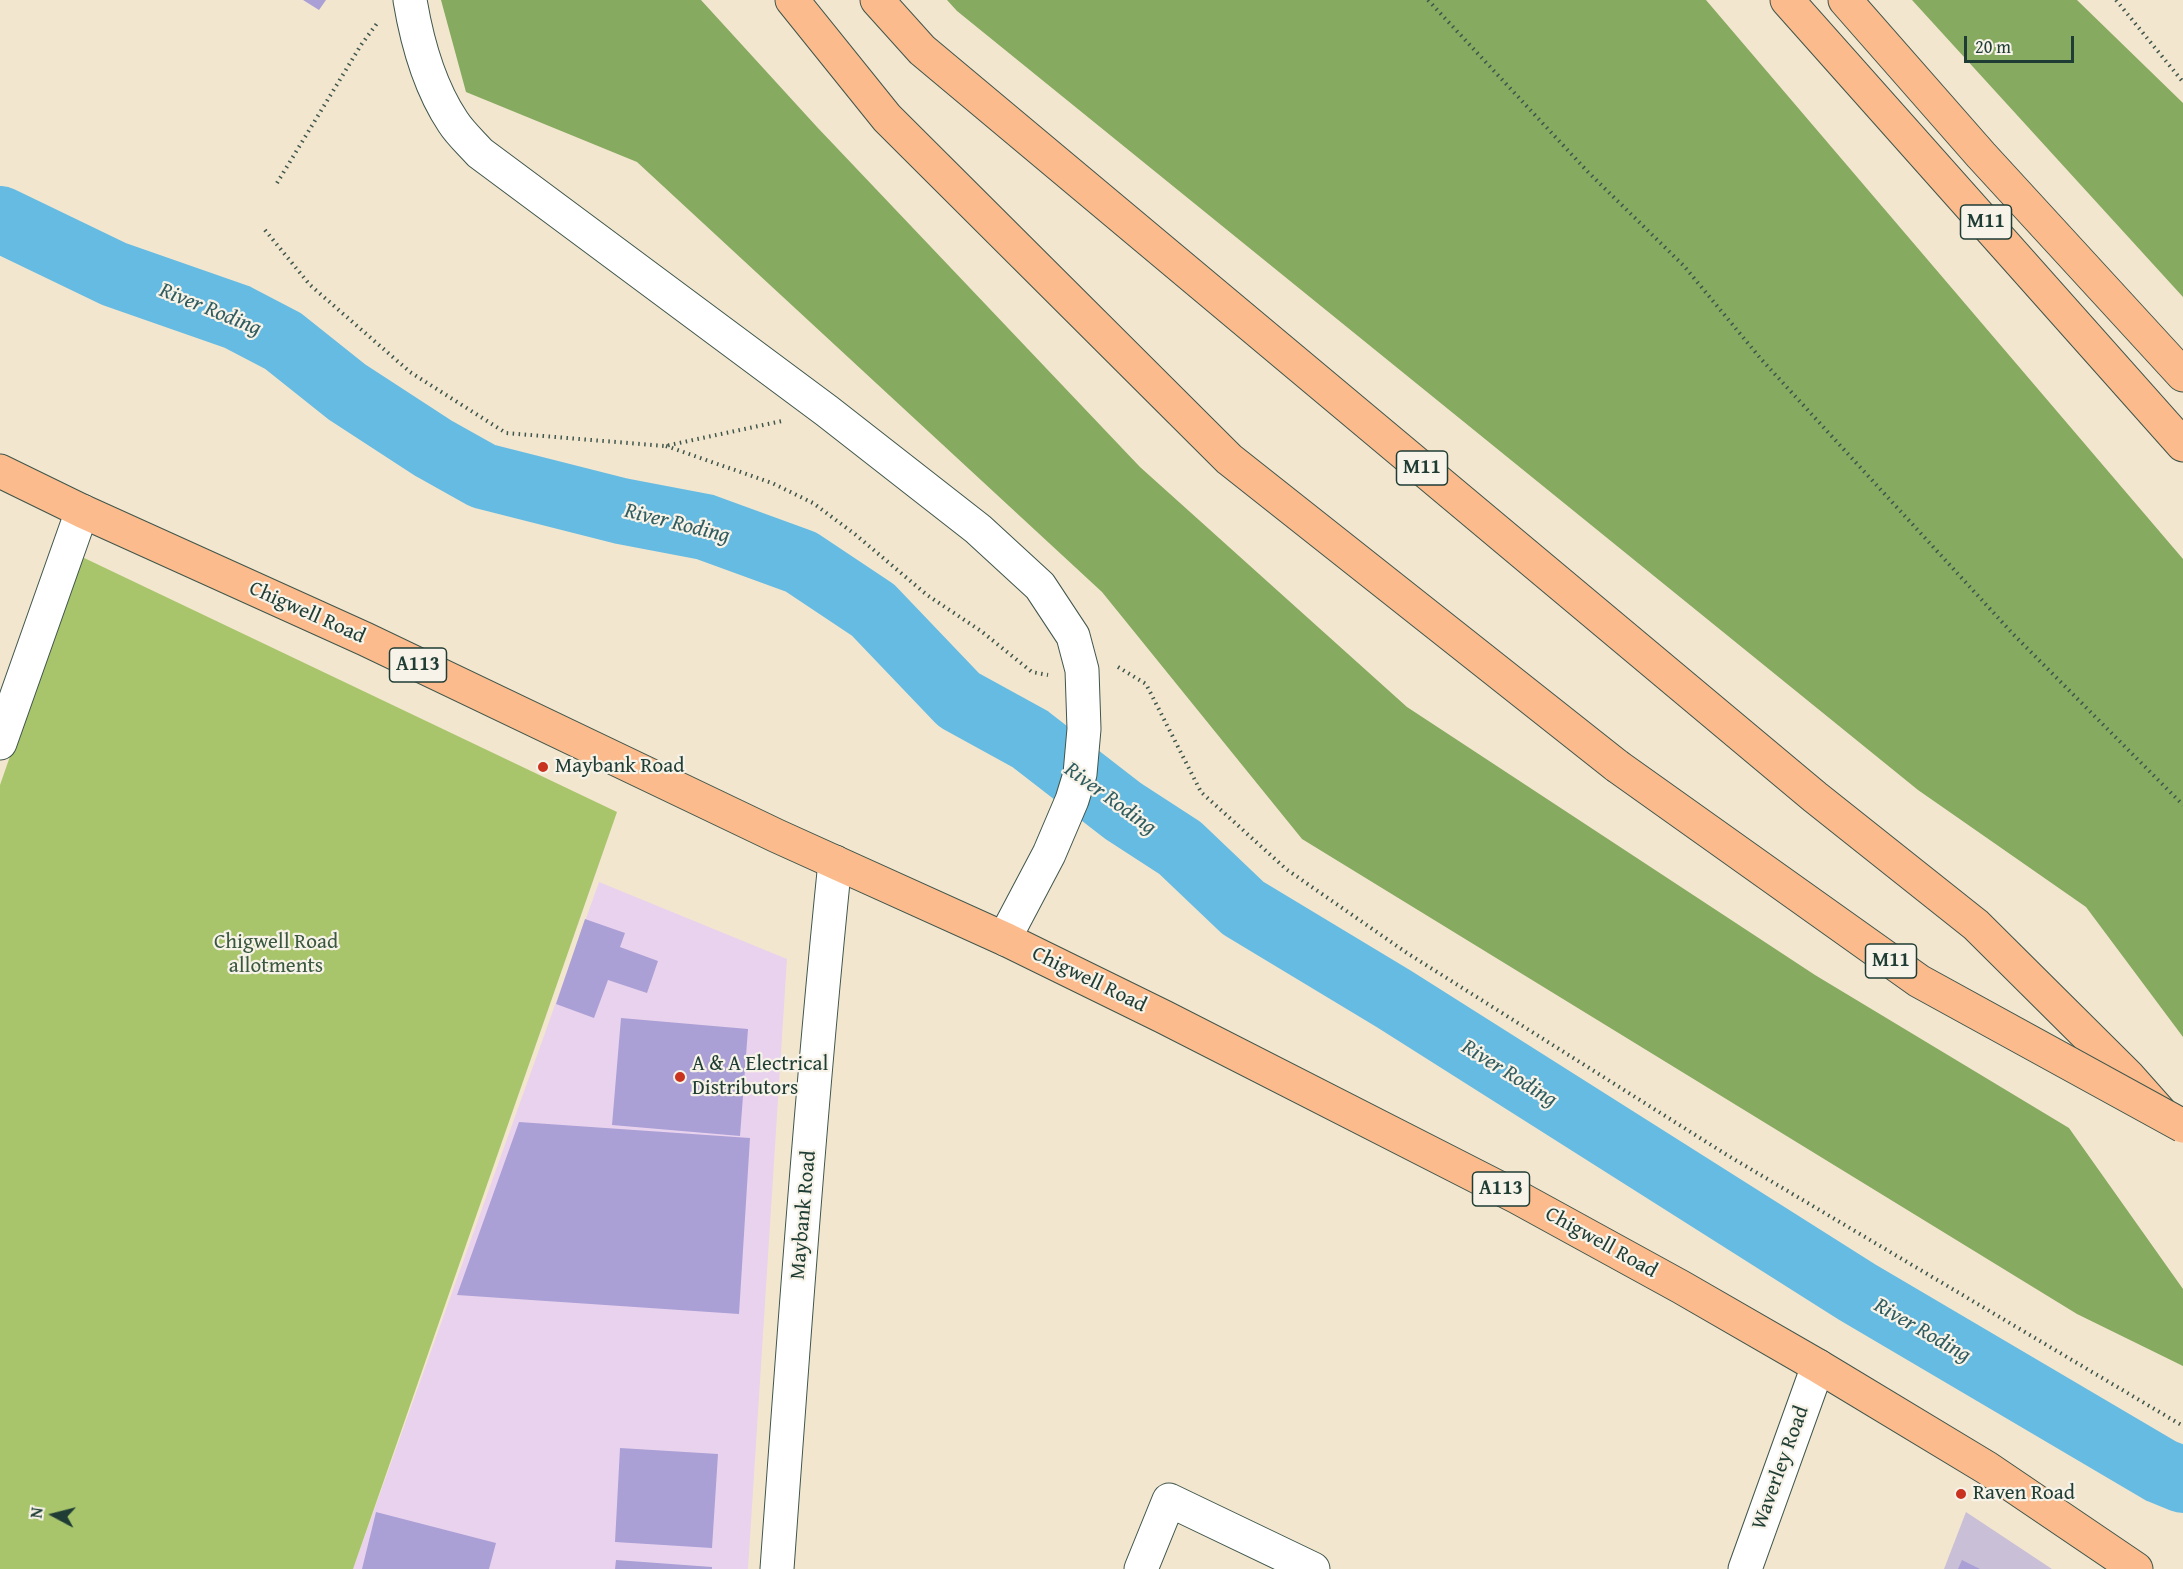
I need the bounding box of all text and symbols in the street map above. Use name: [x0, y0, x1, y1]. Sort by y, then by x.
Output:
scale bar: [1967, 24, 2076, 62]
text: 20 m: [1975, 33, 2011, 60]
road number: M11: [1960, 205, 2012, 239]
water label: River Roding: [155, 278, 265, 342]
road number: M11: [1396, 451, 1448, 485]
water label: River Roding: [622, 498, 732, 550]
street label: Chigwell Road: [245, 576, 369, 650]
road number: A113: [390, 648, 446, 682]
place label: Maybank Road: [555, 754, 684, 780]
water label: River Roding: [1059, 757, 1161, 841]
marker: Maybank Road: [536, 760, 550, 774]
park label: Chigwell Road allotments: [214, 930, 338, 980]
street label: Chigwell Road: [1028, 941, 1150, 1019]
road number: M11: [1866, 944, 1916, 978]
water label: River Roding: [1457, 1034, 1561, 1114]
place label: A & A Electrical Distributors: [692, 1052, 828, 1102]
marker: A & A Electrical Distributors: [673, 1070, 687, 1084]
street label: Maybank Road: [786, 1149, 822, 1281]
road number: A113: [1472, 1172, 1530, 1206]
street label: Chigwell Road: [1541, 1202, 1661, 1284]
water label: River Roding: [1869, 1293, 1975, 1369]
street label: Waverley Road: [1747, 1403, 1815, 1533]
place label: Raven Road: [1973, 1481, 2075, 1507]
north arrow: [24, 1485, 84, 1545]
marker: Raven Road: [1954, 1487, 1968, 1501]
text: N: [24, 1506, 49, 1520]

